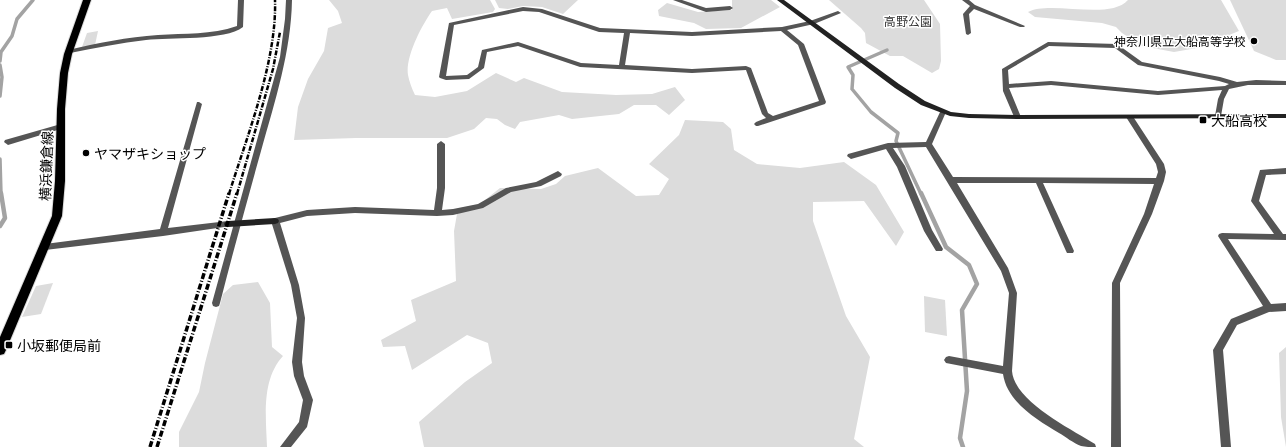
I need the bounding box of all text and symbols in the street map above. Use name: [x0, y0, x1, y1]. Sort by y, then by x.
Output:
park label: 高野公園: [884, 14, 932, 28]
place label: 神奈川県立大船高等学校: [1114, 34, 1246, 48]
marker: 神奈川県立大船高等学校: [1249, 36, 1259, 46]
place label: 大船高校: [1211, 112, 1267, 129]
marker: 大船高校: [1198, 115, 1208, 125]
street label: 横浜鎌倉線: [36, 131, 56, 201]
place label: ヤマザキショップ: [94, 145, 206, 162]
marker: ヤマザキショップ: [81, 148, 91, 158]
place label: 小坂郵便局前: [17, 337, 101, 354]
marker: 小坂郵便局前: [4, 340, 14, 350]

